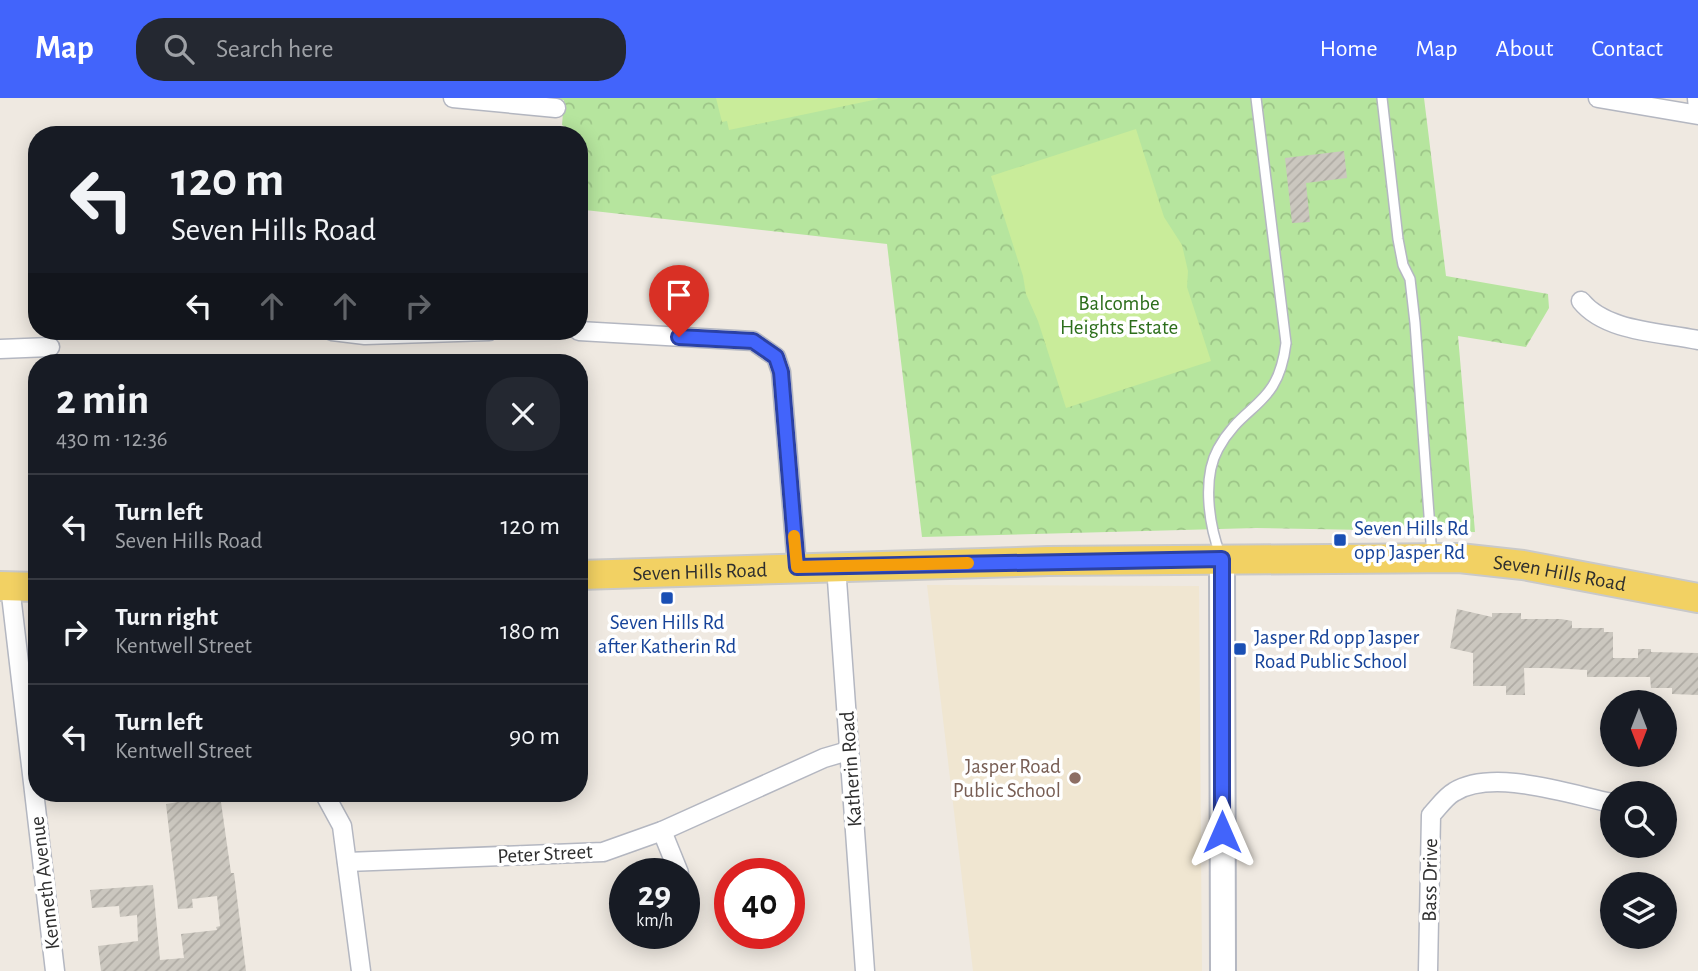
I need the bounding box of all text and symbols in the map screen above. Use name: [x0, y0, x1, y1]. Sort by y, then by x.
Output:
search box: [136, 18, 626, 81]
icon: search: [160, 30, 198, 68]
text: Map: [35, 32, 94, 65]
text: Search here: [216, 36, 334, 62]
text: Home: [1320, 37, 1378, 61]
text: Map: [1416, 37, 1458, 61]
text: About: [1496, 37, 1553, 61]
text: Contact: [1591, 37, 1663, 61]
icon: left: [56, 154, 147, 245]
text: 120 m: [171, 156, 284, 205]
text: Seven Hills Road: [171, 214, 376, 246]
pin: [649, 265, 709, 337]
icon: arrive: [660, 276, 698, 314]
icon: left: [180, 287, 218, 325]
icon: ahead: [253, 287, 291, 325]
icon: ahead: [326, 287, 364, 325]
icon: right: [399, 287, 437, 325]
park label: Balcombe Heights Estate: [1060, 293, 1178, 338]
button: close: [486, 377, 560, 451]
text: 2 min: [56, 379, 149, 421]
text: 430 m · 12:36: [56, 428, 168, 451]
text: Turn left: [115, 499, 203, 525]
icon: left: [56, 508, 94, 546]
text: 120 m: [500, 513, 560, 539]
place label: Seven Hills Rd opp Jasper Rd: [1354, 518, 1469, 563]
text: Seven Hills Road: [115, 530, 262, 553]
marker: Seven Hills Rd opp Jasper Rd: [1332, 532, 1348, 548]
street label: Seven Hills Road: [1492, 551, 1628, 595]
street label: Seven Hills Road: [632, 559, 768, 584]
marker: Seven Hills Rd after Katherin Rd: [659, 590, 675, 606]
text: Turn right: [115, 604, 218, 630]
place label: Seven Hills Rd after Katherin Rd: [598, 612, 736, 657]
icon: right: [56, 613, 94, 651]
text: 180 m: [500, 618, 560, 644]
place label: Jasper Rd opp Jasper Road Public School: [1254, 627, 1420, 672]
text: Kentwell Street: [115, 635, 252, 658]
marker: Jasper Rd opp Jasper Road Public School: [1232, 641, 1248, 657]
north arrow: [1600, 690, 1676, 766]
map controls: [1600, 690, 1677, 949]
text: Turn left: [115, 709, 203, 735]
street label: Katherin Road: [836, 710, 866, 828]
icon: left: [56, 718, 94, 756]
text: 90 m: [509, 723, 560, 749]
text: Kentwell Street: [115, 740, 252, 763]
place label: Jasper Road Public School: [953, 756, 1061, 801]
marker: Jasper Road Public School: [1067, 770, 1083, 786]
button: search: [1600, 781, 1677, 858]
position arrow: [1185, 795, 1259, 869]
street label: Kenneth Avenue: [26, 815, 64, 951]
street label: Bass Drive: [1419, 838, 1441, 922]
street label: Peter Street: [497, 841, 594, 867]
speed limit sign: 40: [714, 858, 805, 949]
button: layers: [1600, 872, 1677, 949]
text: 29: [638, 877, 671, 912]
text: km/h: [636, 912, 673, 930]

